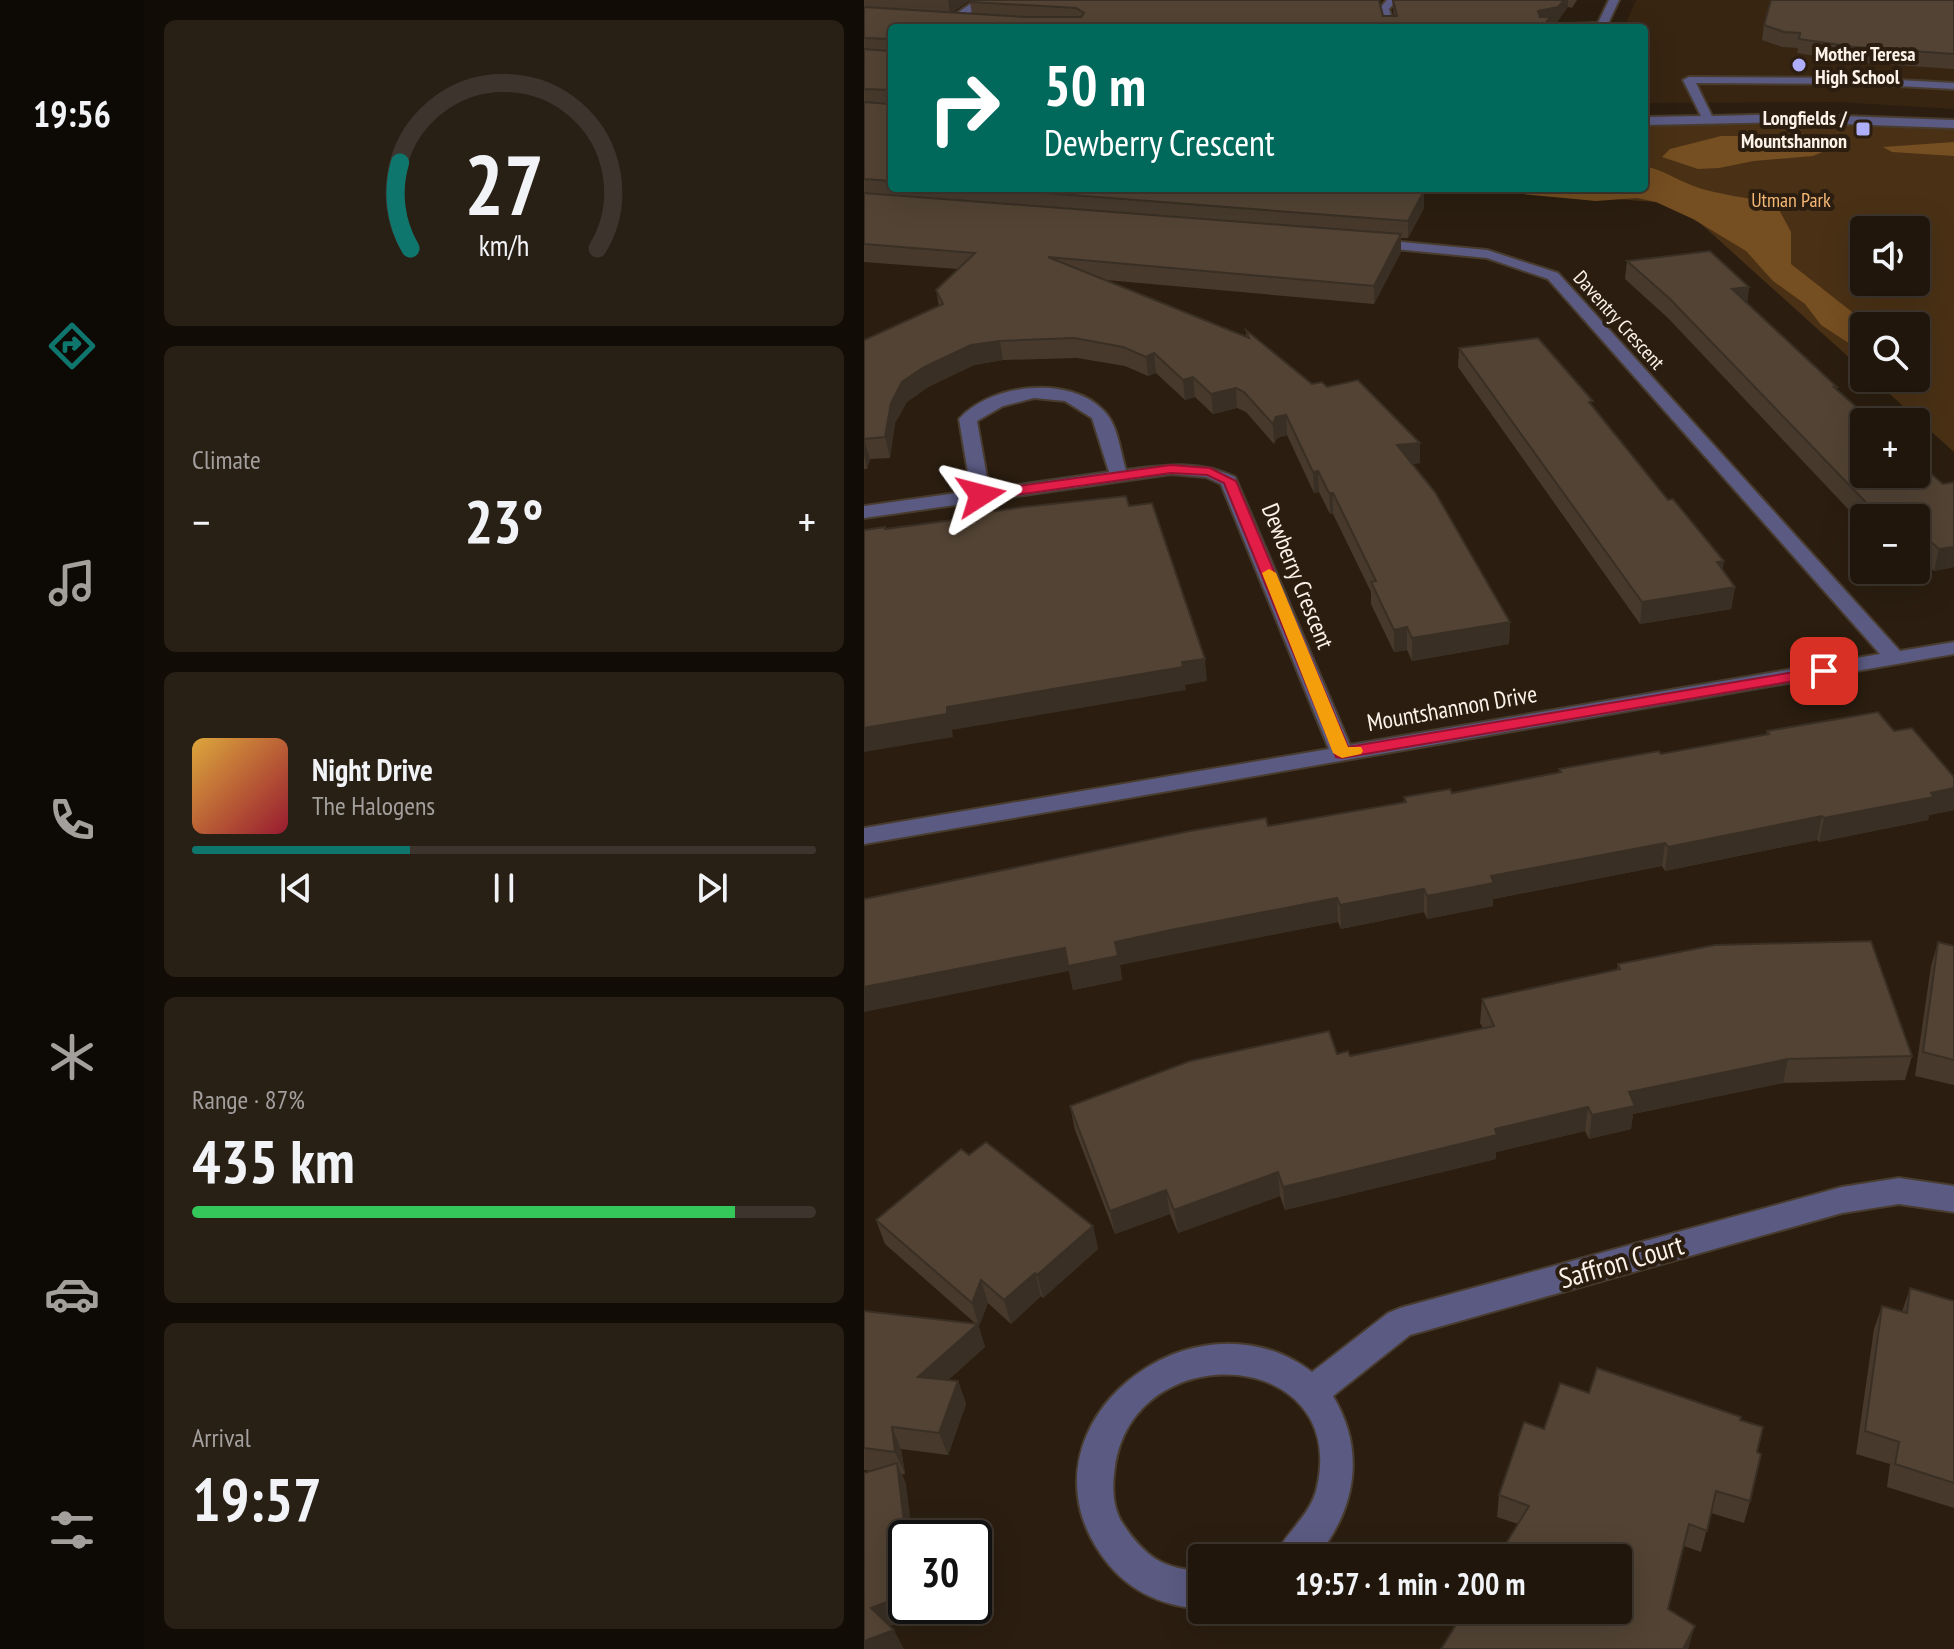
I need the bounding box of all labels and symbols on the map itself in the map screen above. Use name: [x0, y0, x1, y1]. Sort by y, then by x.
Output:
place label: Mother Teresa High School: [1815, 41, 1916, 90]
marker: Mother Teresa High School: [1790, 56, 1808, 74]
place label: Longfields / Mountshannon: [1741, 105, 1848, 154]
marker: Longfields / Mountshannon: [1854, 120, 1872, 138]
park label: Utman Park: [1751, 187, 1831, 213]
street label: Daventry Crescent: [1568, 265, 1671, 375]
position arrow: [939, 453, 1023, 537]
street label: Dewberry Crescent: [1255, 499, 1341, 653]
pin: [1790, 637, 1858, 705]
street label: Mountshannon Drive: [1365, 678, 1539, 738]
street label: Saffron Court: [1554, 1226, 1688, 1296]
speed limit sign: 30: [888, 1520, 992, 1624]

